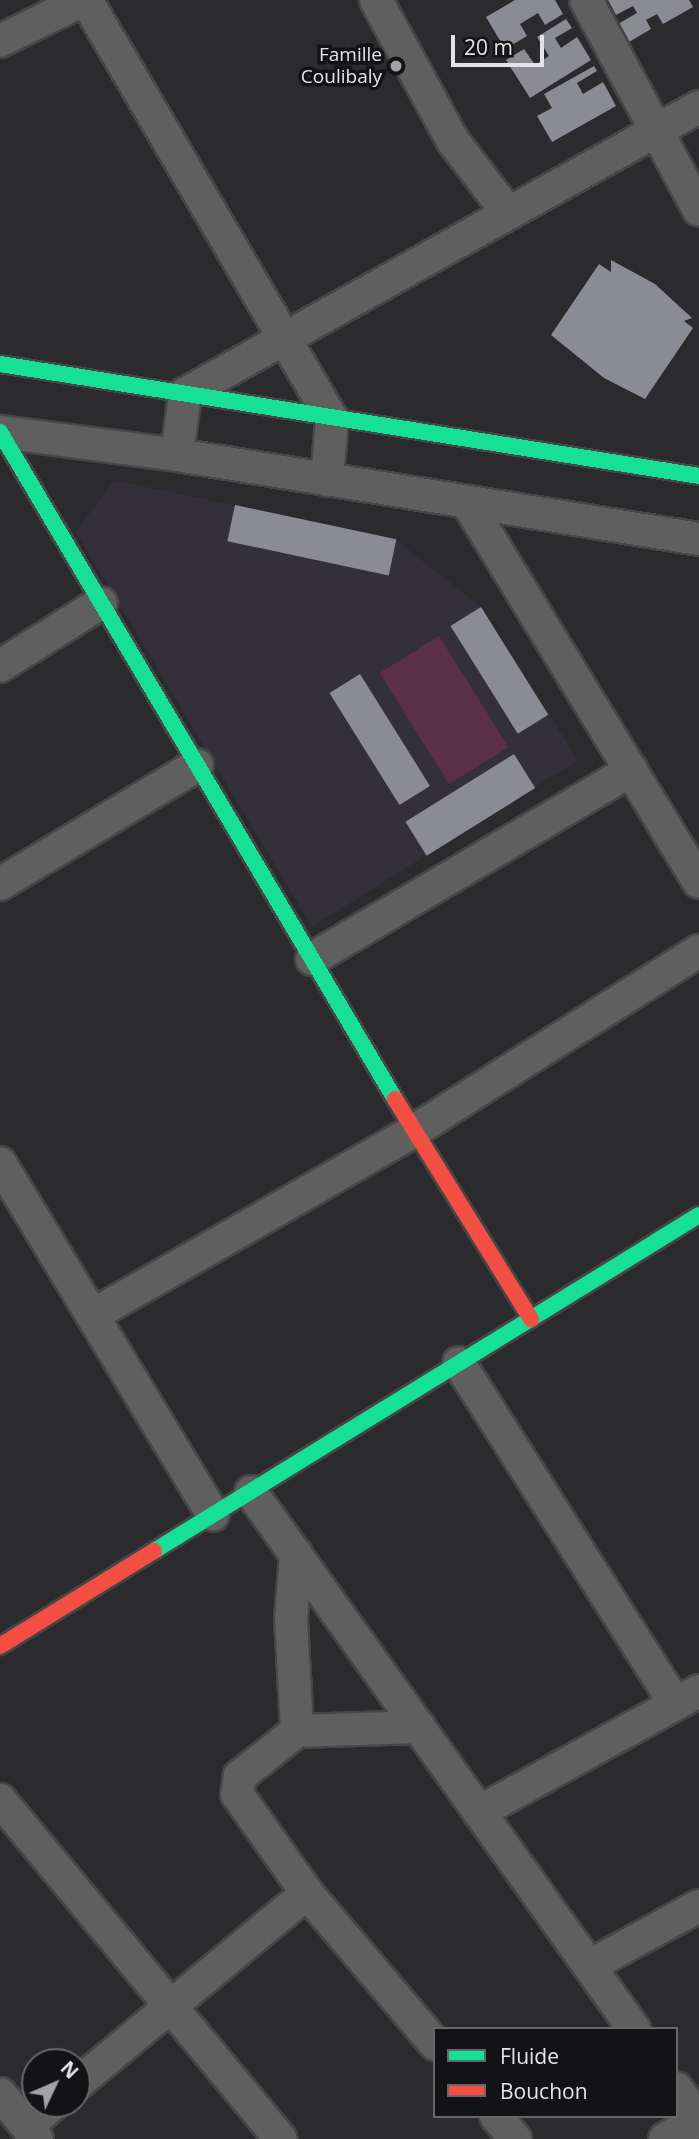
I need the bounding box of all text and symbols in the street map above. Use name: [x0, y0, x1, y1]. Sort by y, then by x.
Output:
scale bar: [454, 21, 547, 65]
text: 20 m: [464, 33, 513, 61]
place label: Famille Coulibaly: [301, 44, 382, 88]
marker: Famille Coulibaly: [388, 58, 404, 74]
legend: [433, 2027, 678, 2118]
text: Fluide: [500, 2042, 559, 2070]
north arrow: [21, 2048, 91, 2118]
text: N: [55, 2055, 84, 2084]
text: Bouchon: [500, 2077, 588, 2105]

